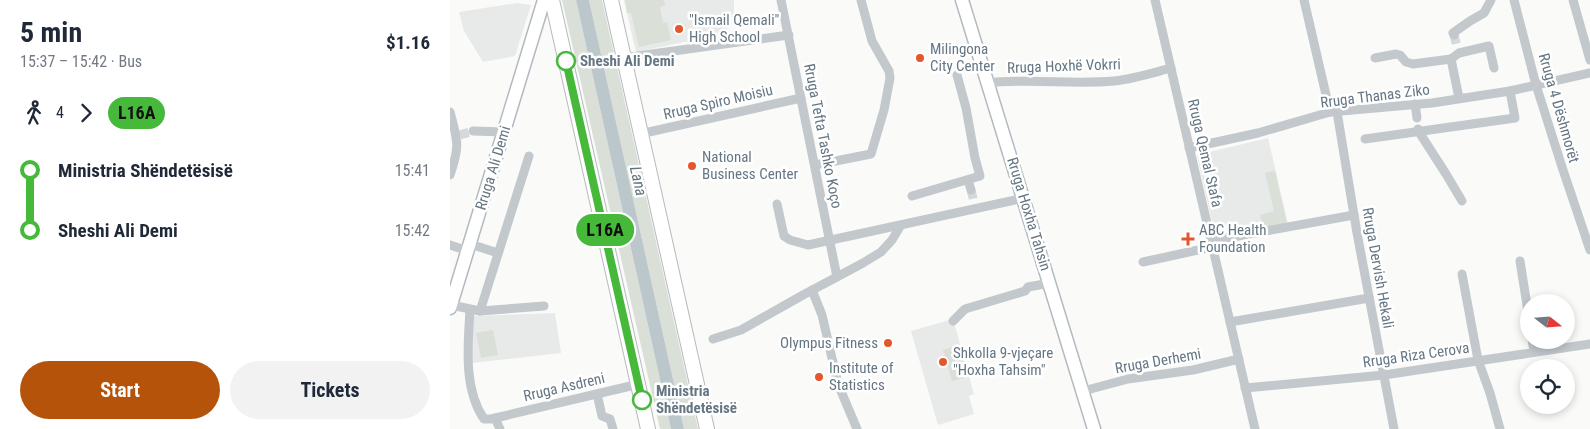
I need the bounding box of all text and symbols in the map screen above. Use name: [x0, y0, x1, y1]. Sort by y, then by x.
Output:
place label: "Ismail Qemali" High School: [689, 11, 780, 46]
text: 5 min: [20, 16, 82, 49]
marker: "Ismail Qemali" High School: [673, 23, 685, 35]
text: $1.16: [386, 31, 430, 54]
place label: Milingona City Center: [930, 40, 995, 75]
marker: Sheshi Ali Demi: [556, 51, 576, 71]
street label: Rruga 4 Dëshmorët: [1535, 51, 1583, 165]
text: 15:37 – 15:42 · Bus: [20, 52, 142, 71]
place label: Sheshi Ali Demi: [580, 52, 675, 70]
marker: Milingona City Center: [914, 52, 926, 64]
street label: Rruga Hoxhë Vokrri: [1007, 55, 1121, 77]
street label: Rruga Tefta Tashko Koço: [800, 62, 846, 210]
street label: Rruga Thanas Ziko: [1319, 80, 1431, 112]
street label: Rruga Spiro Moisiu: [662, 81, 774, 123]
street label: Rruga Qemal Stafa: [1184, 97, 1226, 209]
icon: walk: [20, 99, 48, 127]
icon: forward: [72, 99, 100, 127]
text: L16A: [118, 102, 155, 123]
text: 4: [56, 103, 64, 122]
street label: Rruga Ali Demi: [472, 124, 514, 212]
place label: National Business Center: [702, 148, 798, 183]
street label: Rruga Hoxha Tahsin: [1003, 155, 1055, 273]
text: Ministria Shëndetësisë: [58, 159, 233, 182]
marker: National Business Center: [686, 160, 698, 172]
text: 15:41: [395, 161, 430, 180]
water label: Lana: [626, 164, 651, 198]
street label: Rruga Dervish Hekali: [1358, 206, 1398, 330]
line badge: L16A: [570, 214, 640, 246]
text: Sheshi Ali Demi: [58, 219, 178, 242]
text: L16A: [586, 219, 624, 240]
text: 15:42: [395, 221, 430, 240]
place label: ABC Health Foundation: [1199, 221, 1266, 256]
marker: ABC Health Foundation: [1181, 232, 1195, 246]
north arrow: [1520, 294, 1575, 349]
map controls: [1520, 294, 1575, 414]
place label: Olympus Fitness: [780, 334, 878, 352]
marker: Olympus Fitness: [882, 337, 894, 349]
street label: Rruga Riza Cerova: [1362, 339, 1470, 371]
place label: Shkolla 9-vjeçare "Hoxha Tahsim": [953, 344, 1053, 379]
street label: Rruga Derhemi: [1114, 345, 1202, 377]
marker: Shkolla 9-vjeçare "Hoxha Tahsim": [937, 356, 949, 368]
place label: Institute of Statistics: [829, 359, 894, 394]
button: locate: [1520, 359, 1575, 414]
button: Start: [20, 361, 220, 419]
button: Tickets: [230, 361, 430, 419]
street label: Rruga Asdreni: [522, 369, 606, 405]
marker: Institute of Statistics: [813, 371, 825, 383]
place label: Ministria Shëndetësisë: [656, 382, 737, 417]
marker: Ministria Shëndetësisë: [632, 390, 652, 410]

